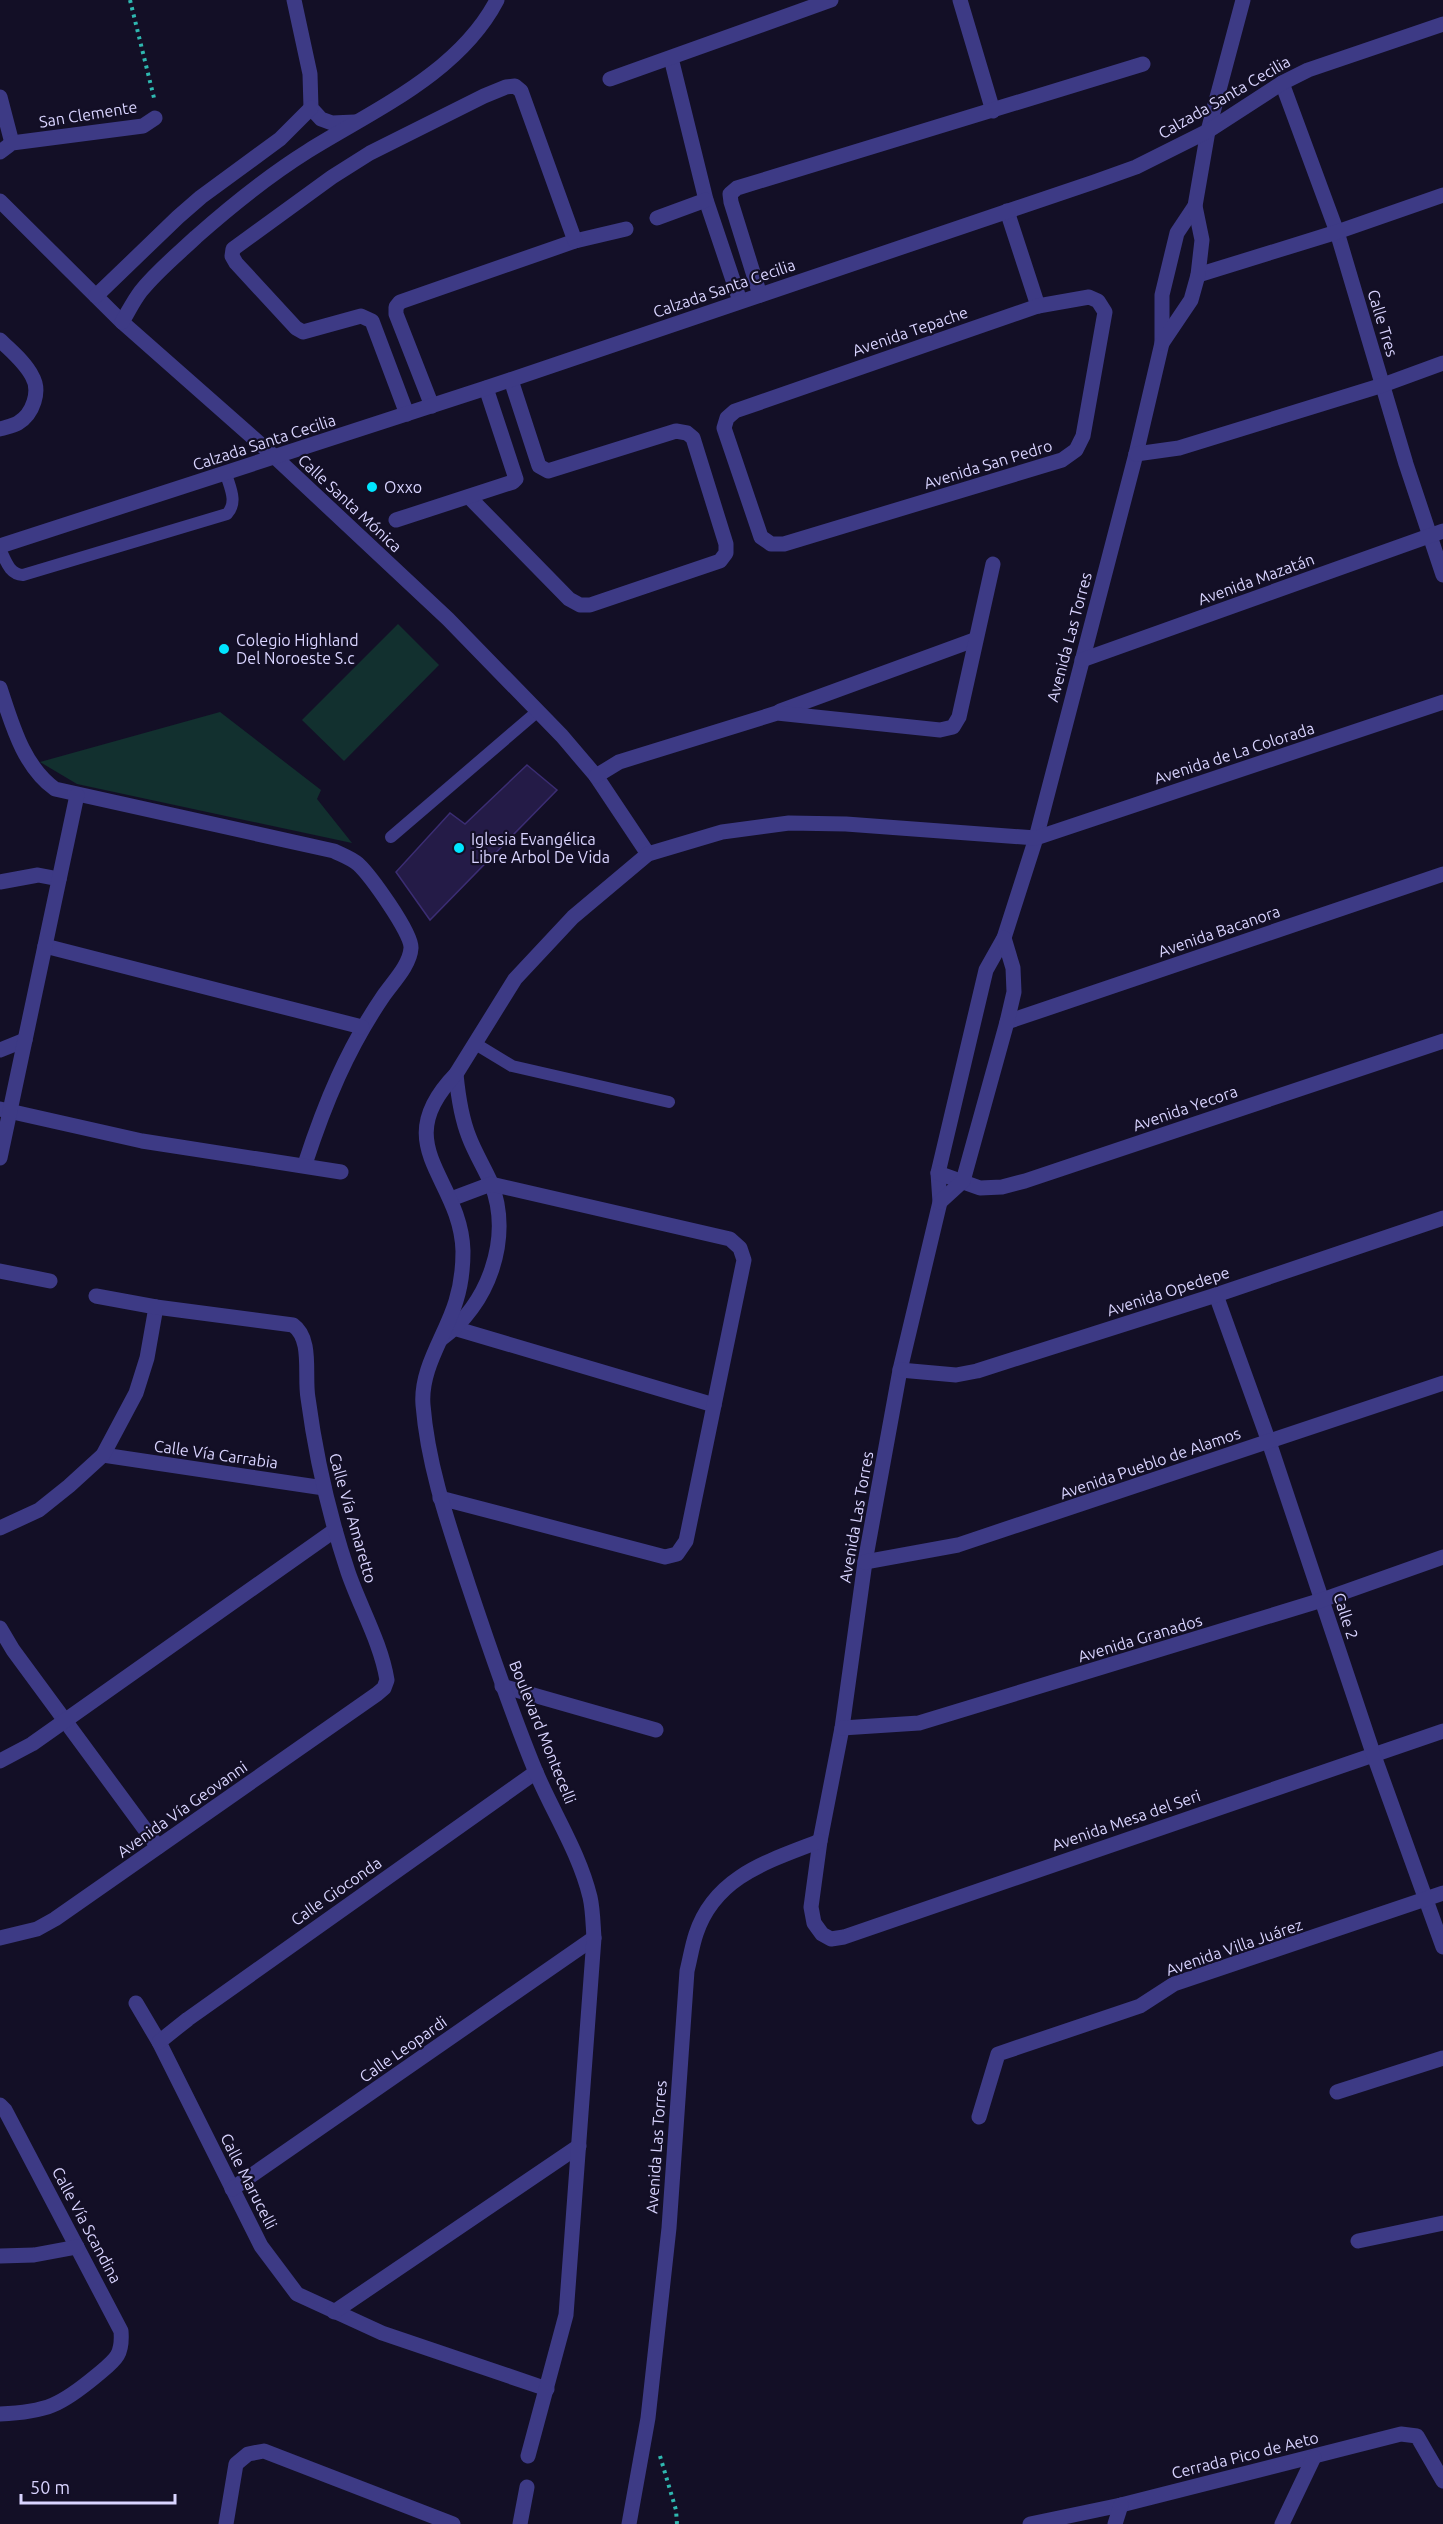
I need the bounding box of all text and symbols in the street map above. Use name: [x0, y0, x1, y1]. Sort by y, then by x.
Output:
street label: Calzada Santa Cecilia: [1155, 52, 1293, 142]
street label: San Clemente: [38, 97, 138, 131]
street label: Calzada Santa Cecilia: [651, 255, 797, 321]
street label: Calle Tres: [1364, 287, 1402, 359]
street label: Avenida Tepache: [850, 303, 970, 359]
street label: Calzada Santa Cecilia: [190, 410, 338, 474]
street label: Avenida San Pedro: [922, 436, 1054, 492]
street label: Calle Santa Mónica: [295, 450, 405, 556]
place label: Oxxo: [384, 478, 422, 496]
marker: Oxxo: [365, 480, 379, 494]
street label: Avenida Mazatán: [1195, 550, 1317, 608]
street label: Avenida Las Torres: [1043, 570, 1095, 704]
place label: Colegio Highland Del Noroeste S.c: [236, 631, 359, 667]
marker: Colegio Highland Del Noroeste S.c: [217, 642, 231, 656]
street label: Avenida de La Colorada: [1152, 719, 1316, 787]
place label: Iglesia Evangélica Libre Arbol De Vida: [471, 830, 610, 866]
marker: Iglesia Evangélica Libre Arbol De Vida: [452, 841, 466, 855]
street label: Avenida Bacanora: [1156, 902, 1282, 960]
street label: Avenida Yecora: [1130, 1082, 1240, 1134]
street label: Avenida Opedepe: [1104, 1263, 1232, 1319]
street label: Avenida Pueblo de Alamos: [1057, 1424, 1243, 1502]
street label: Calle Vía Carrabia: [153, 1436, 279, 1472]
street label: Avenida Las Torres: [836, 1450, 876, 1584]
street label: Calle Vía Amaretto: [326, 1451, 380, 1585]
street label: Calle 2: [1330, 1590, 1362, 1642]
street label: Avenida Granados: [1076, 1611, 1204, 1665]
street label: Boulevard Montecelli: [506, 1658, 580, 1806]
street label: Avenida Vía Geovanni: [114, 1757, 250, 1861]
street label: Avenida Mesa del Seri: [1049, 1786, 1203, 1854]
street label: Calle Gioconda: [287, 1853, 385, 1929]
street label: Avenida Villa Juárez: [1163, 1915, 1305, 1979]
street label: Calle Leopardi: [356, 2012, 450, 2086]
street label: Avenida Las Torres: [642, 2080, 670, 2214]
street label: Calle Marucelli: [217, 2130, 281, 2232]
street label: Calle Vía Scandina: [49, 2164, 125, 2286]
street label: Cerrada Pico de Aeto: [1170, 2428, 1320, 2482]
scale bar: [21, 2467, 176, 2505]
text: 50 m: [30, 2477, 70, 2497]

